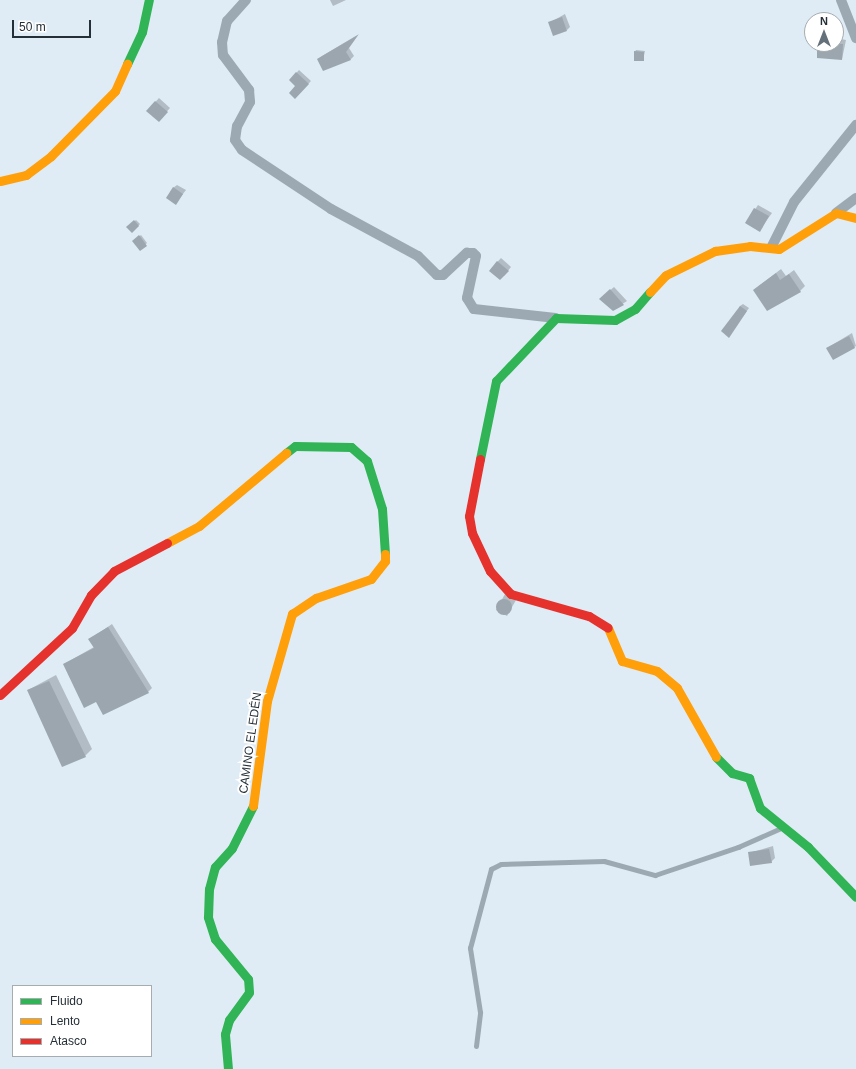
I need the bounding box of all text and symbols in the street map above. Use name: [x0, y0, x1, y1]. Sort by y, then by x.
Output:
scale bar: [14, 12, 93, 38]
north arrow: [804, 12, 844, 52]
text: N: [820, 15, 828, 27]
text: 50 m: [19, 20, 46, 34]
street label: CAMINO EL EDÉN: [237, 691, 265, 795]
legend: [12, 985, 152, 1057]
text: Fluido: [50, 994, 83, 1008]
text: Lento: [50, 1014, 80, 1028]
text: Atasco: [50, 1034, 87, 1048]

